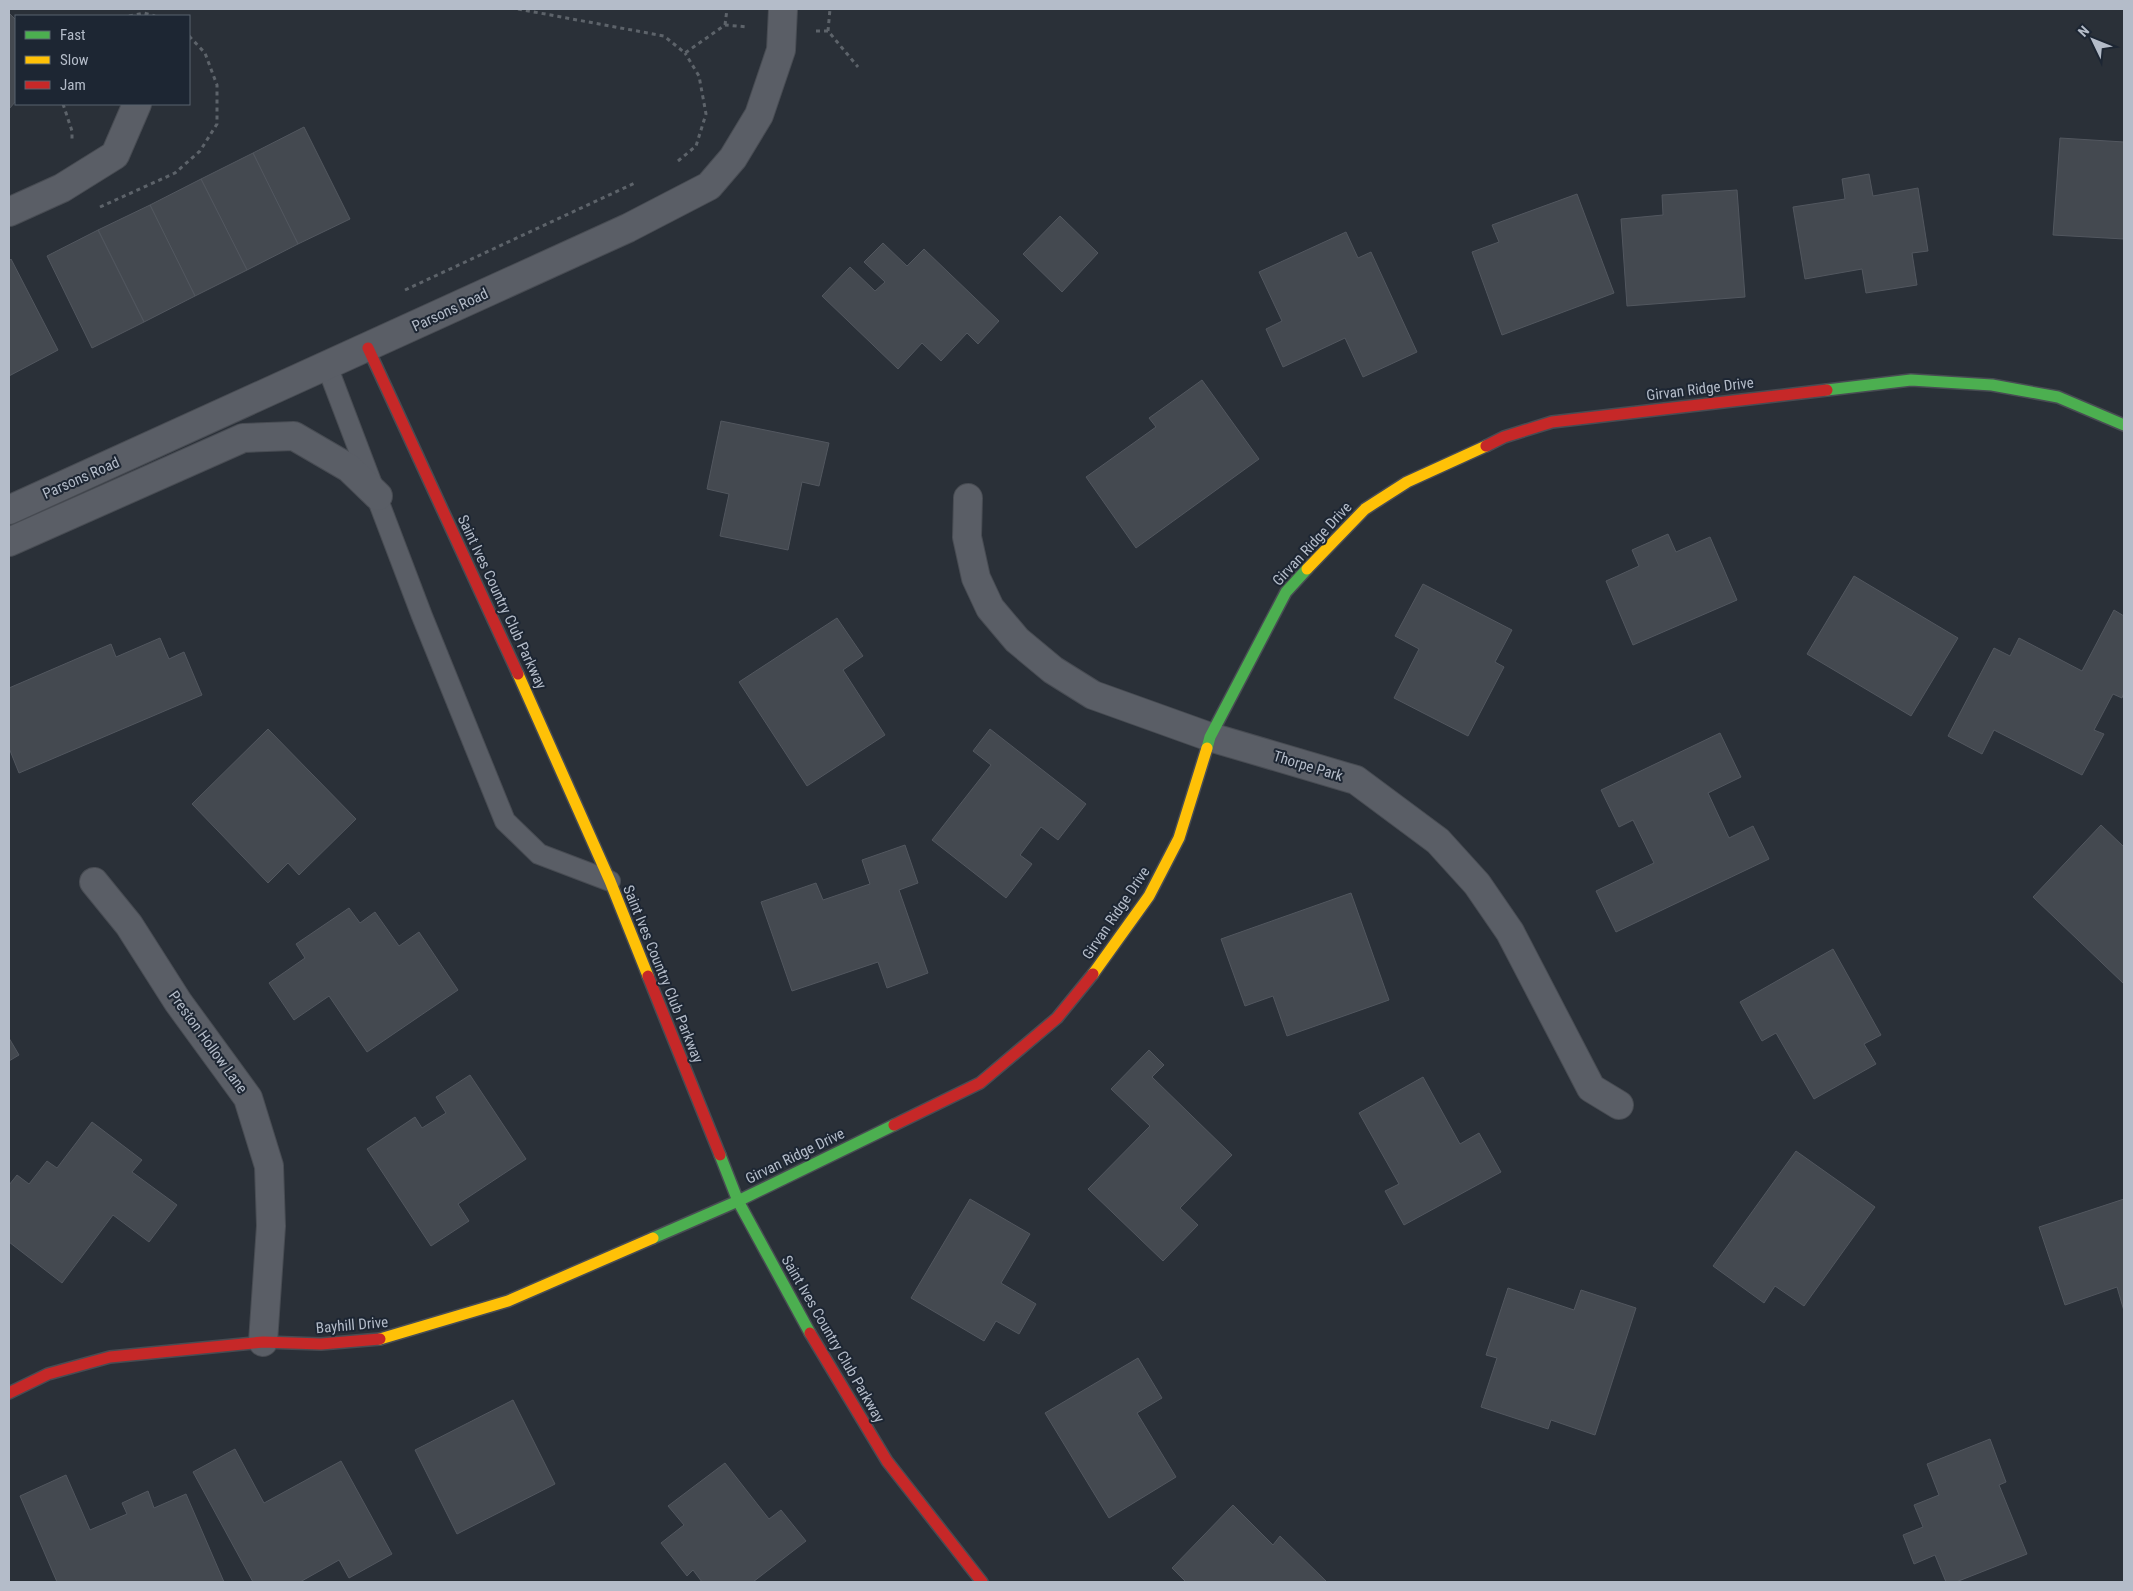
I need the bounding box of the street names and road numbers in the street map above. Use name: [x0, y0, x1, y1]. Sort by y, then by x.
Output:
street label: Parsons Road: [409, 285, 491, 335]
street label: Girvan Ridge Drive: [1645, 373, 1755, 405]
street label: Parsons Road: [40, 453, 122, 503]
street label: Girvan Ridge Drive: [1269, 498, 1355, 590]
street label: Saint Ives Country Club Parkway: [454, 512, 550, 692]
street label: Thorpe Park: [1271, 747, 1345, 785]
street label: Girvan Ridge Drive: [1078, 863, 1154, 963]
street label: Saint Ives Country Club Parkway: [619, 882, 707, 1066]
street label: Preston Hollow Lane: [165, 987, 251, 1097]
street label: Girvan Ridge Drive: [743, 1124, 847, 1188]
street label: Saint Ives Country Club Parkway: [778, 1252, 888, 1426]
street label: Bayhill Drive: [315, 1313, 389, 1337]

